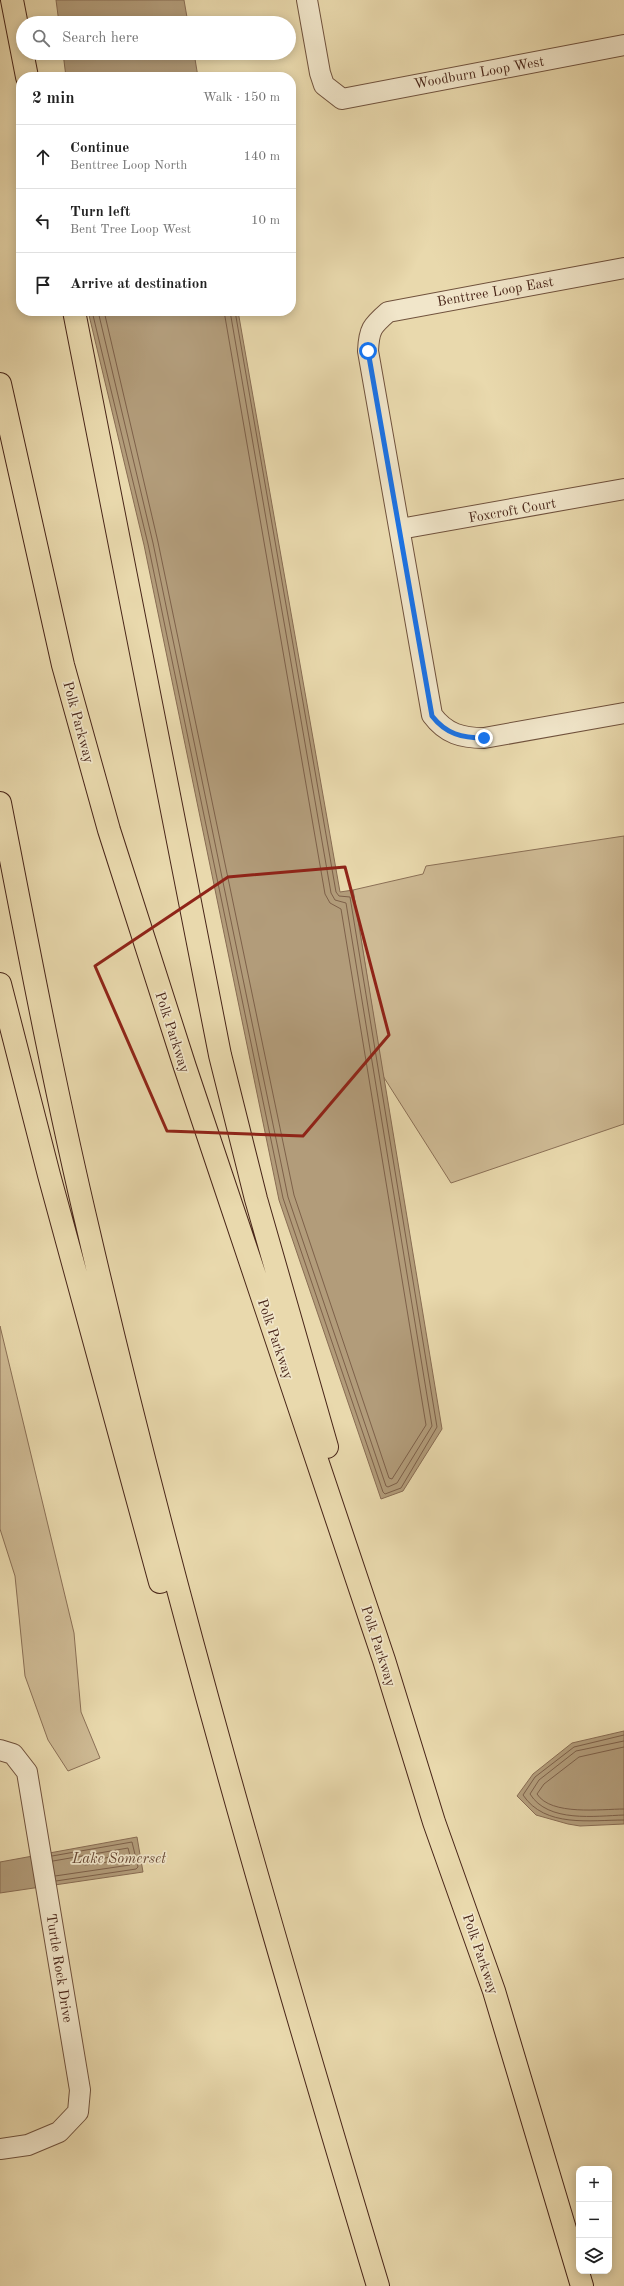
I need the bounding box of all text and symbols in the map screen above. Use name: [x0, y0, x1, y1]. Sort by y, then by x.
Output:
search box: [16, 16, 296, 60]
icon: search: [30, 27, 52, 49]
text: Search here: [62, 31, 139, 46]
street label: Woodburn Loop West: [413, 55, 546, 91]
text: 2 min: [32, 90, 75, 107]
text: Walk · 150 m: [203, 91, 280, 104]
text: Continue: [70, 141, 129, 156]
icon: ahead: [32, 146, 54, 168]
text: 140 m: [243, 150, 280, 163]
text: Benttree Loop North: [70, 159, 187, 172]
text: Turn left: [70, 205, 130, 220]
icon: left: [32, 210, 54, 232]
text: 10 m: [251, 214, 280, 227]
text: Bent Tree Loop West: [70, 223, 191, 236]
icon: arrive: [32, 274, 54, 296]
street label: Benttree Loop East: [436, 275, 555, 309]
text: Arrive at destination: [70, 277, 208, 292]
route start: [359, 342, 377, 360]
street label: Foxcroft Court: [467, 496, 557, 526]
street label: Polk Parkway: [60, 680, 96, 765]
route end: [475, 729, 493, 747]
street label: Polk Parkway: [152, 990, 192, 1075]
street label: Polk Parkway: [255, 1297, 296, 1382]
street label: Polk Parkway: [358, 1604, 398, 1689]
water label: Lake Somerset: [71, 1852, 166, 1867]
street label: Polk Parkway: [460, 1912, 501, 1997]
street label: Turtle Rock Drive: [43, 1913, 75, 2024]
map controls: [576, 2166, 612, 2274]
button: +: [576, 2166, 612, 2202]
button: −: [576, 2202, 612, 2238]
button: layers: [576, 2238, 612, 2274]

